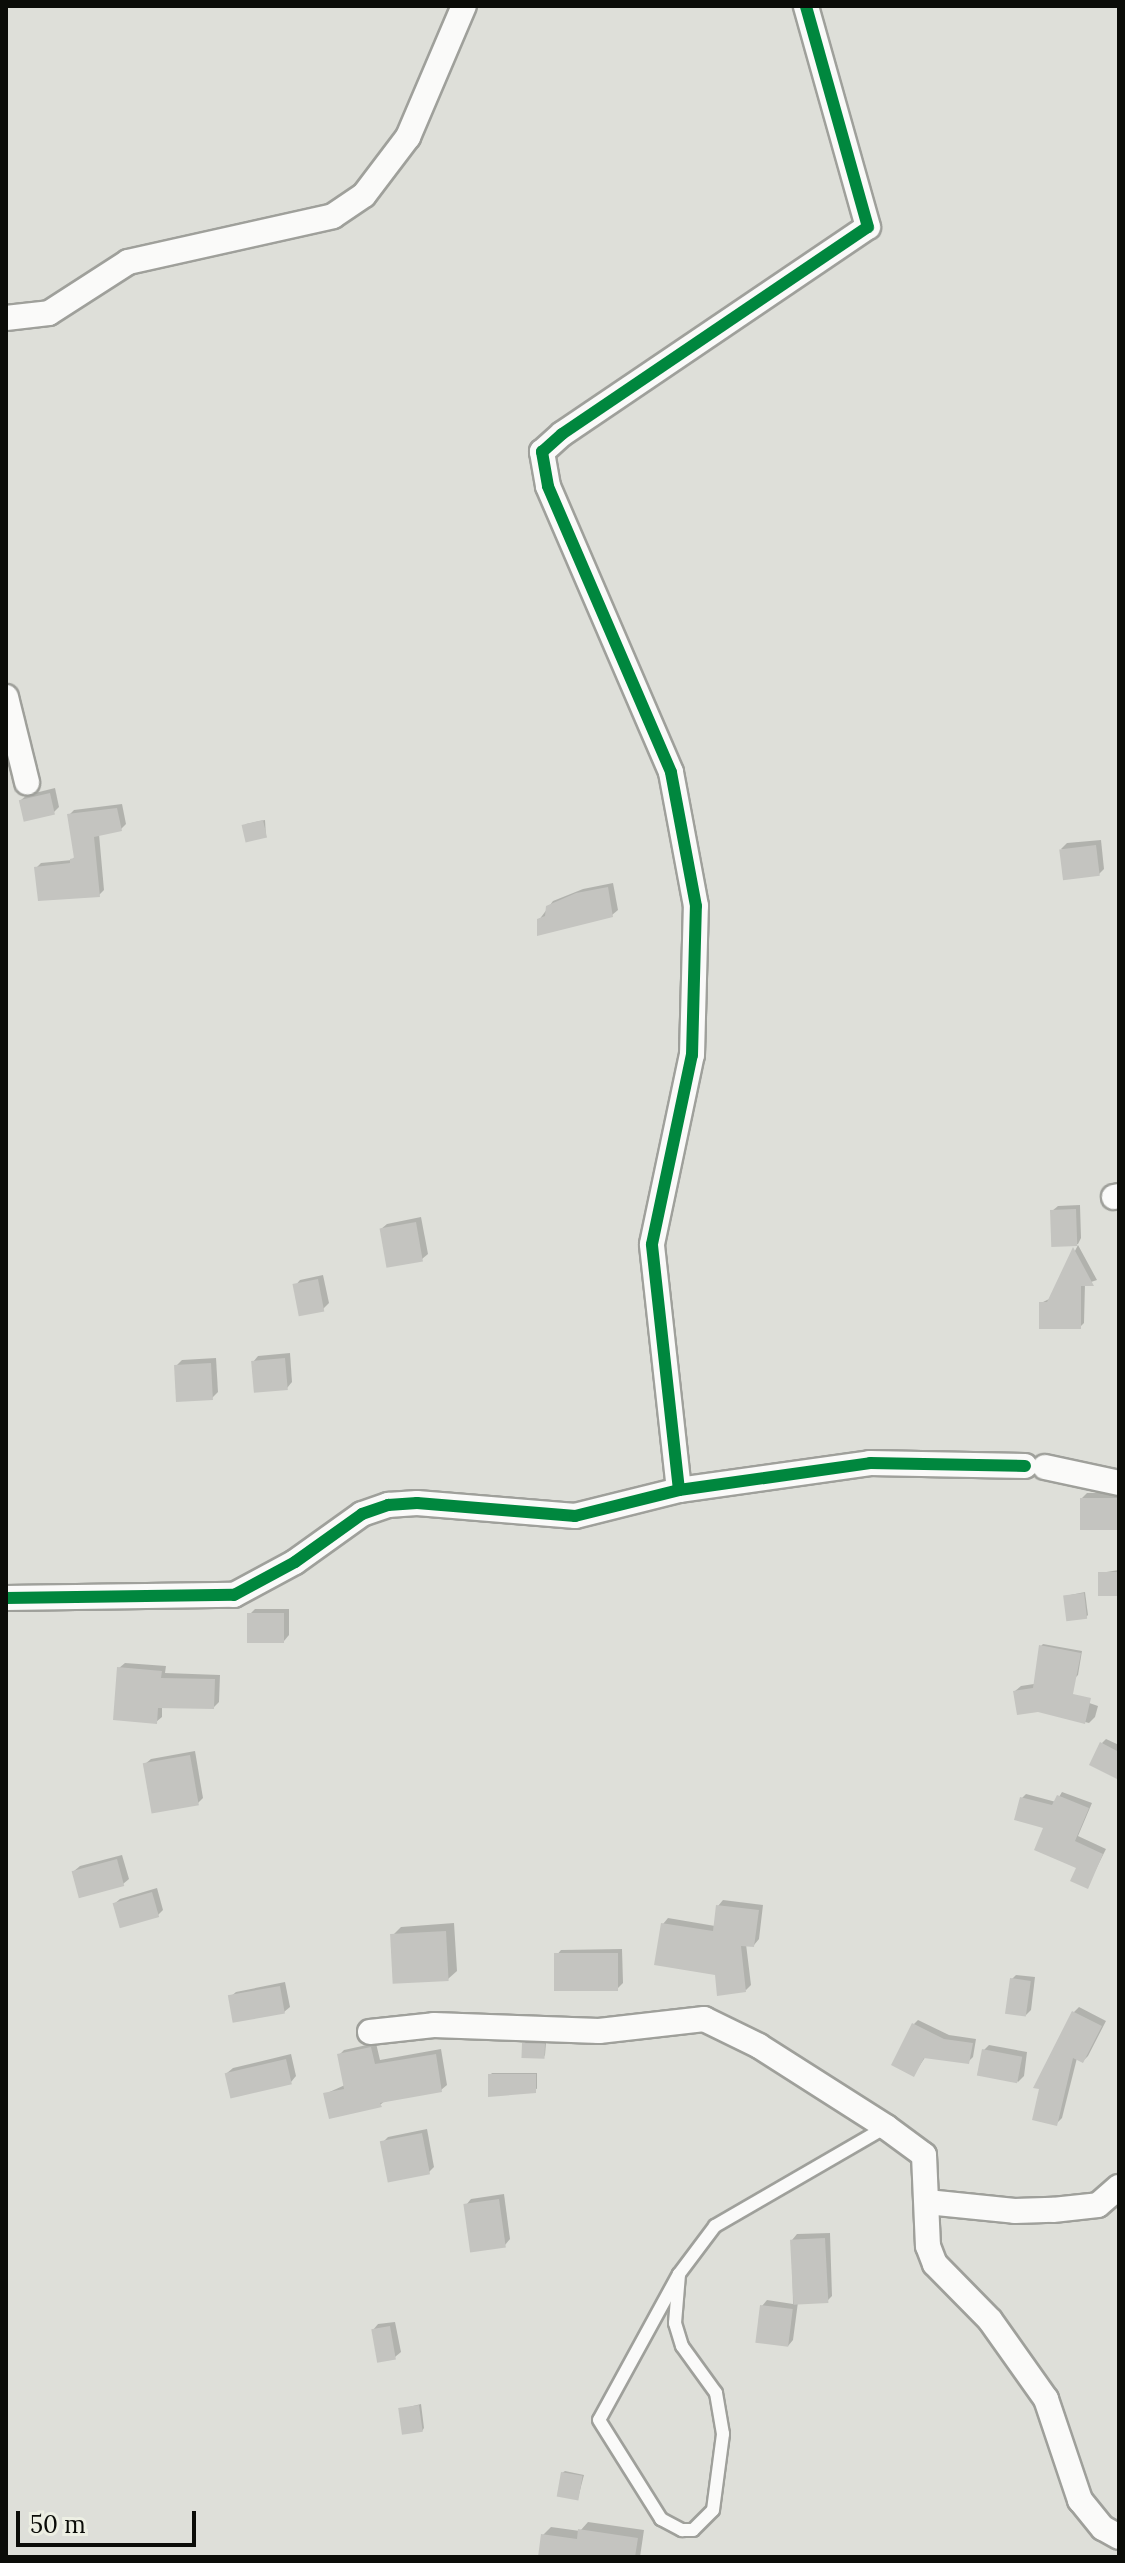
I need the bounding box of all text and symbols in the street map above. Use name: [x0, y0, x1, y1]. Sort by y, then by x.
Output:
scale bar: [20, 2495, 200, 2545]
text: 50 m: [30, 2509, 86, 2540]

